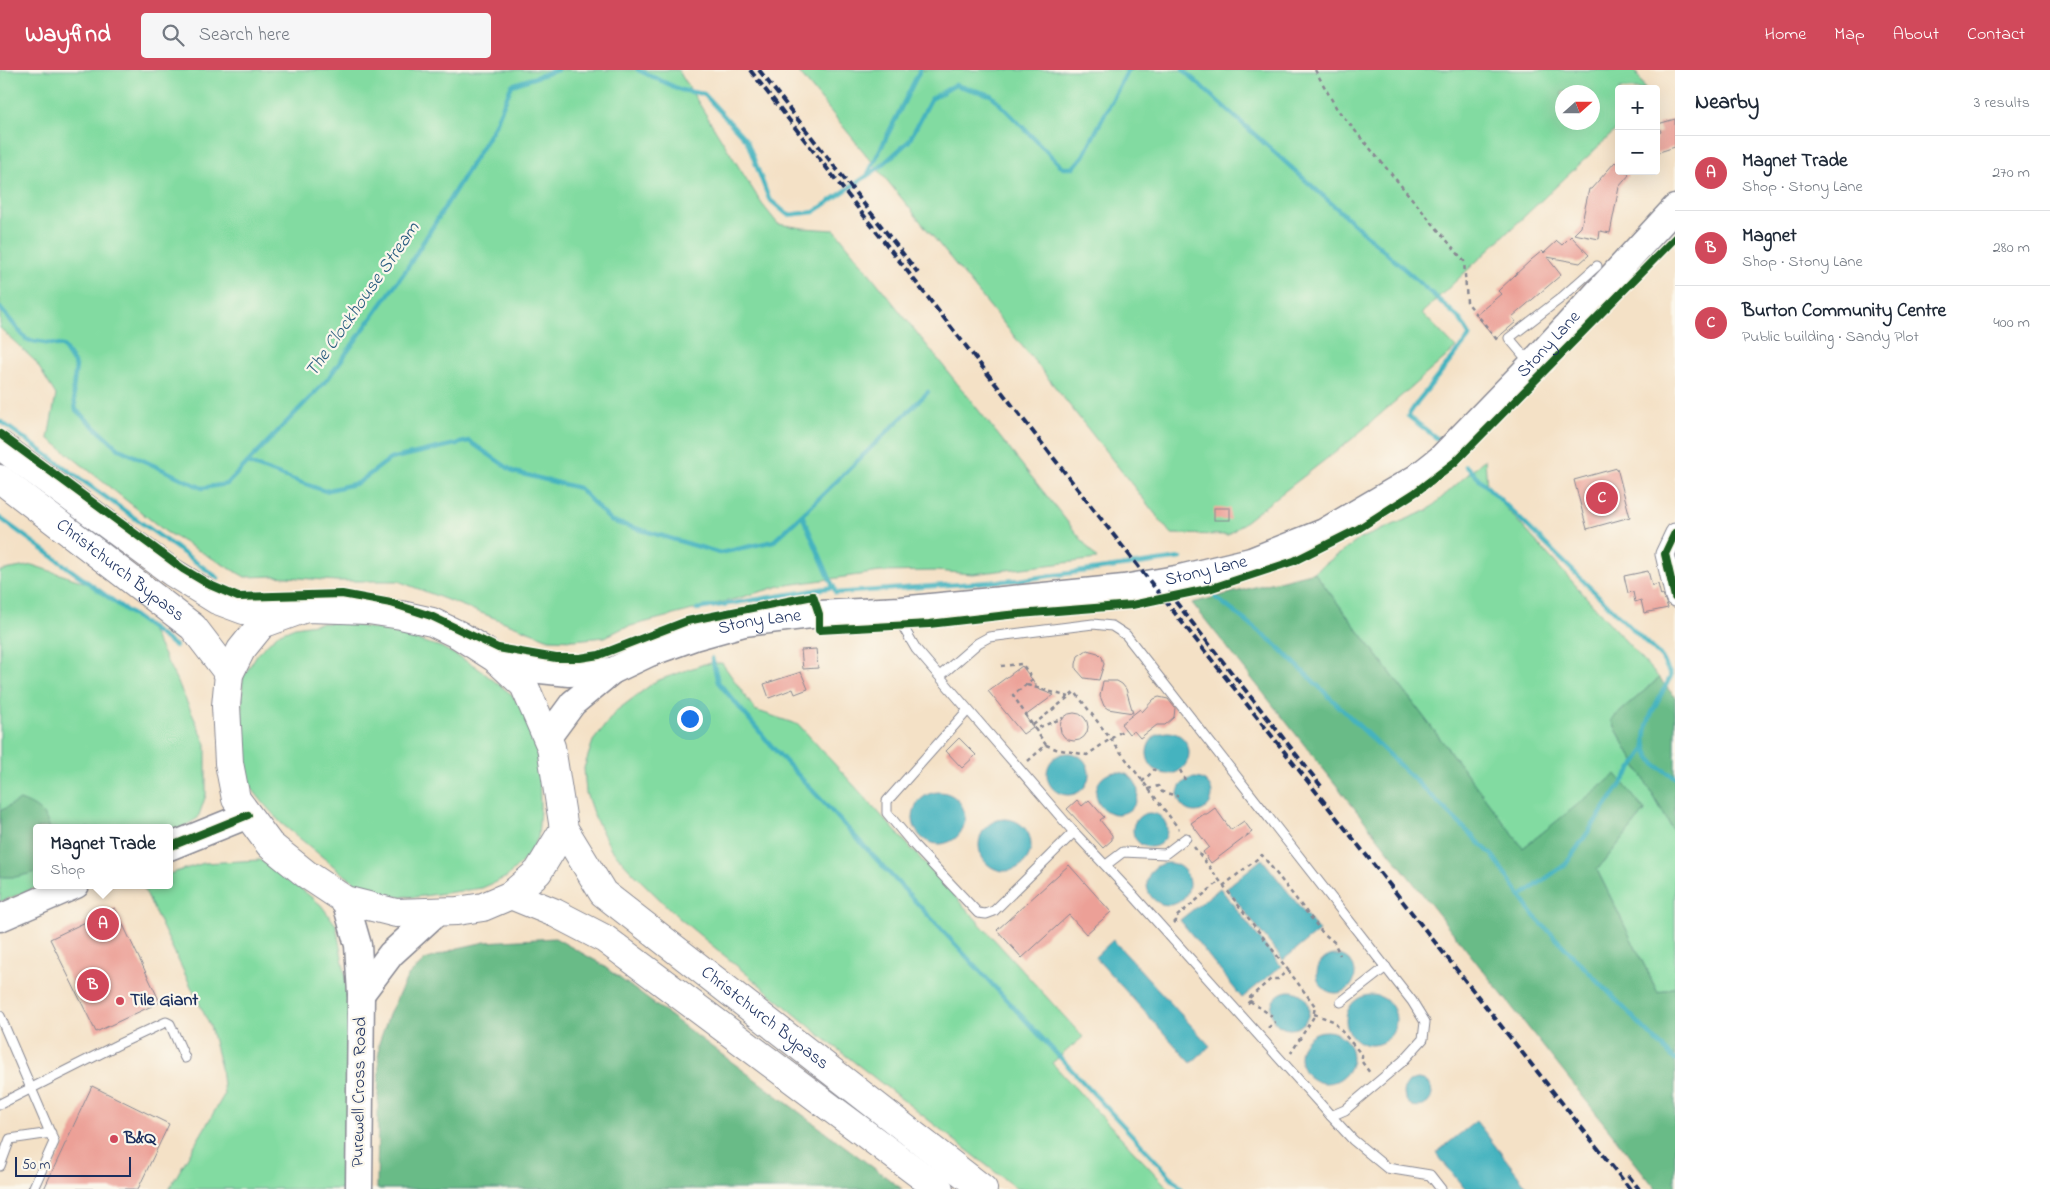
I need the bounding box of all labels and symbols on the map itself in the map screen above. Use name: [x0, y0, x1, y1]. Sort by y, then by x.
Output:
north arrow: [1555, 85, 1600, 130]
water label: The Clockhouse Stream: [299, 217, 427, 383]
street label: Stony Lane: [1512, 305, 1588, 385]
pin: C: [1586, 479, 1618, 517]
street label: Christchurch Bypass: [50, 513, 190, 629]
street label: Stony Lane: [1163, 549, 1251, 594]
street label: Stony Lane: [715, 603, 803, 643]
your location: [677, 706, 703, 732]
pin: A: [87, 905, 119, 943]
street label: Christchurch Bypass: [695, 960, 834, 1077]
pin: B: [77, 966, 109, 1004]
place label: Tile Giant: [130, 988, 199, 1014]
marker: Tile Giant: [114, 995, 126, 1007]
street label: Purewell Cross Road: [346, 1017, 374, 1167]
place label: B&Q: [123, 1126, 157, 1152]
marker: B&Q: [108, 1133, 120, 1145]
scale bar: [15, 1154, 131, 1177]

